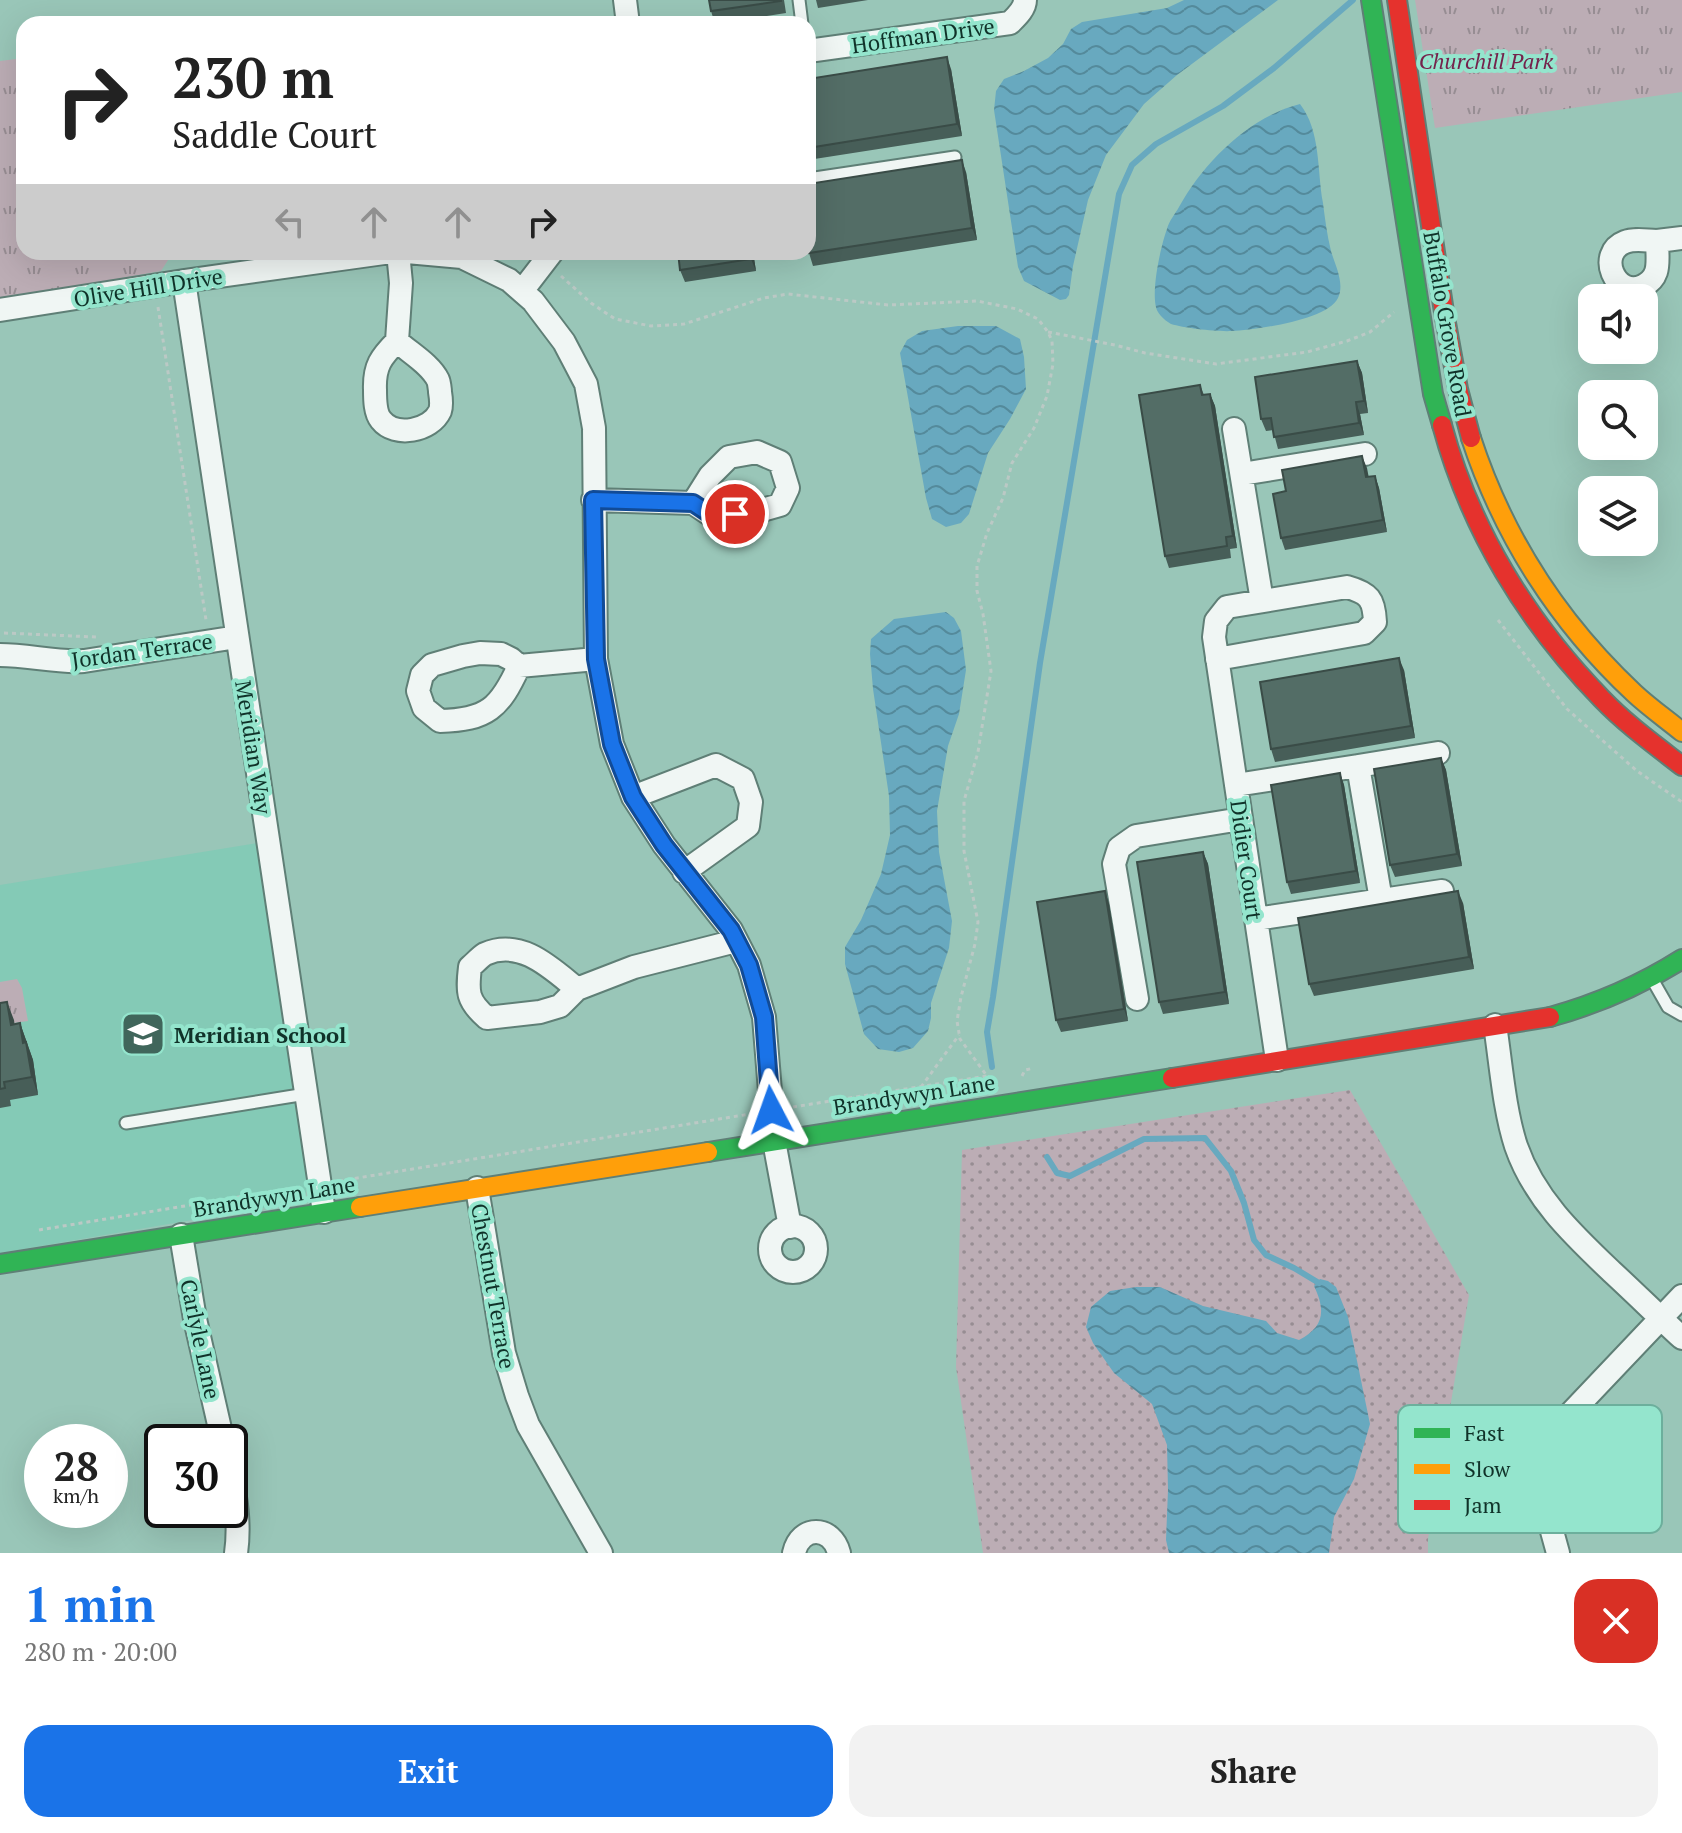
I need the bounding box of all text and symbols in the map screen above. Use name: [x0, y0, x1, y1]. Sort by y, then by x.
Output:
street label: Hoffman Drive: [850, 11, 996, 59]
text: 230 m: [172, 40, 334, 114]
park label: Churchill Park: [1419, 46, 1554, 75]
icon: right: [40, 48, 144, 152]
text: Saddle Court: [172, 111, 377, 158]
icon: left: [268, 200, 312, 244]
icon: ahead: [352, 200, 396, 244]
icon: ahead: [436, 200, 480, 244]
icon: right: [520, 200, 564, 244]
street label: Buffalo Grove Road: [1417, 229, 1479, 419]
street label: Olive Hill Drive: [71, 261, 225, 313]
map controls: [1578, 284, 1658, 556]
button: sound: [1578, 284, 1658, 364]
button: search: [1578, 380, 1658, 460]
button: layers: [1578, 476, 1658, 556]
pin: [701, 480, 769, 548]
icon: arrive: [713, 492, 757, 536]
street label: Jordan Terrace: [70, 626, 214, 674]
street label: Meridian Way: [229, 678, 279, 817]
street label: Didier Court: [1224, 798, 1270, 922]
school or university icon: Meridian School: [119, 1010, 167, 1058]
place label: Meridian School: [174, 1020, 346, 1049]
street label: Brandywyn Lane: [831, 1067, 997, 1121]
position arrow: [729, 1068, 813, 1152]
street label: Brandywyn Lane: [191, 1169, 357, 1223]
street label: Chestnut Terrace: [465, 1201, 523, 1371]
street label: Carlyle Lane: [174, 1276, 228, 1402]
legend: [1398, 1405, 1662, 1533]
text: Fast: [1464, 1418, 1505, 1447]
speed limit sign: 30: [144, 1424, 248, 1528]
text: 28: [53, 1439, 99, 1492]
text: Slow: [1464, 1454, 1511, 1483]
text: km/h: [53, 1482, 99, 1509]
text: Jam: [1464, 1490, 1502, 1519]
text: 1 min: [24, 1572, 155, 1636]
button: close: [1574, 1579, 1658, 1663]
text: 280 m · 20:00: [24, 1634, 177, 1668]
button: Exit: [24, 1725, 833, 1817]
button: Share: [849, 1725, 1658, 1817]

